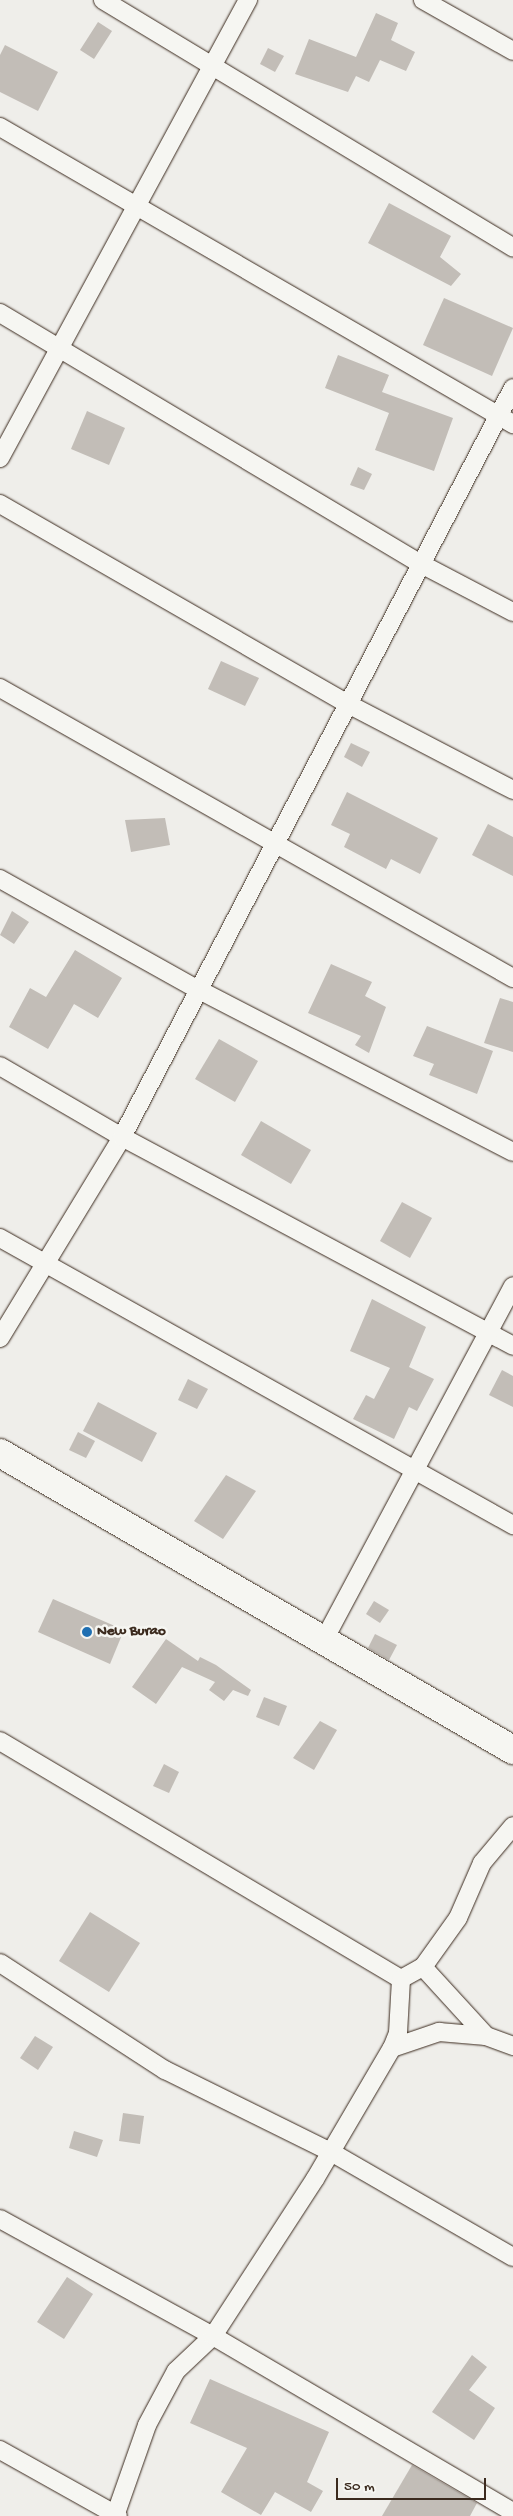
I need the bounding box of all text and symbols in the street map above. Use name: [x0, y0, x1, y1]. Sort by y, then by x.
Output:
place label: New Burao: [97, 1623, 166, 1641]
marker: New Burao: [81, 1626, 93, 1638]
scale bar: [338, 2468, 488, 2500]
text: 50 m: [344, 2478, 375, 2496]

